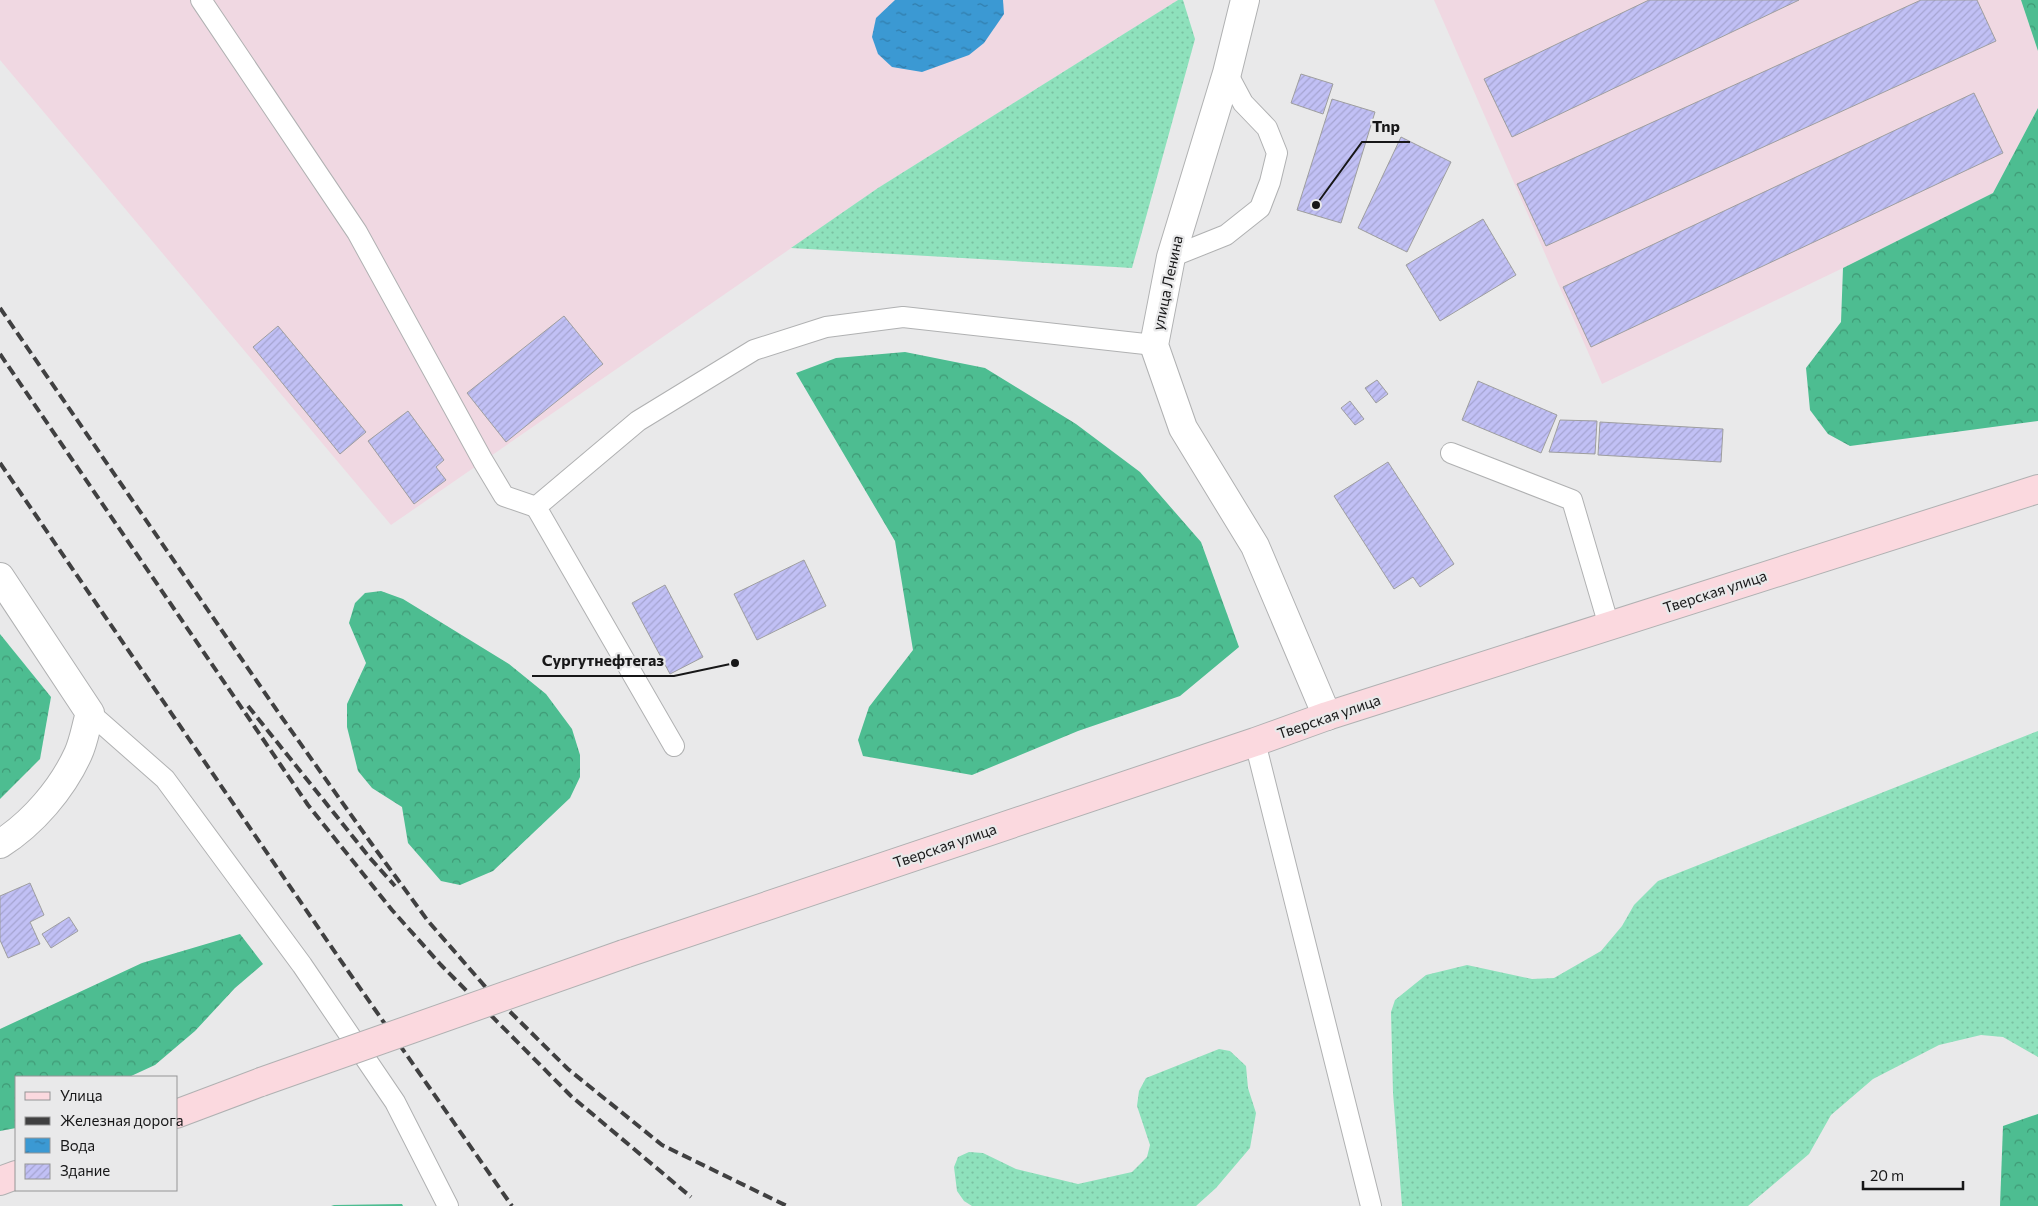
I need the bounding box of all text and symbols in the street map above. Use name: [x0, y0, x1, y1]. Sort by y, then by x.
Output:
callout: Tnp: [1362, 111, 1410, 142]
text: Tnp: [1372, 116, 1400, 135]
street label: улица Ленина: [1148, 234, 1186, 332]
street label: Тверская улица: [1661, 566, 1769, 616]
callout: Сургутнефтегаз: [532, 645, 674, 676]
text: Сургутнефтегаз: [542, 650, 664, 669]
street label: Тверская улица: [1275, 690, 1383, 742]
street label: Тверская улица: [891, 819, 999, 871]
legend: [15, 1076, 178, 1191]
text: Улица: [60, 1086, 102, 1104]
text: Железная дорога: [60, 1111, 184, 1129]
text: Вода: [60, 1136, 95, 1154]
scale bar: [1863, 1158, 1963, 1190]
text: Здание: [60, 1161, 110, 1179]
text: 20 m: [1870, 1166, 1904, 1184]

